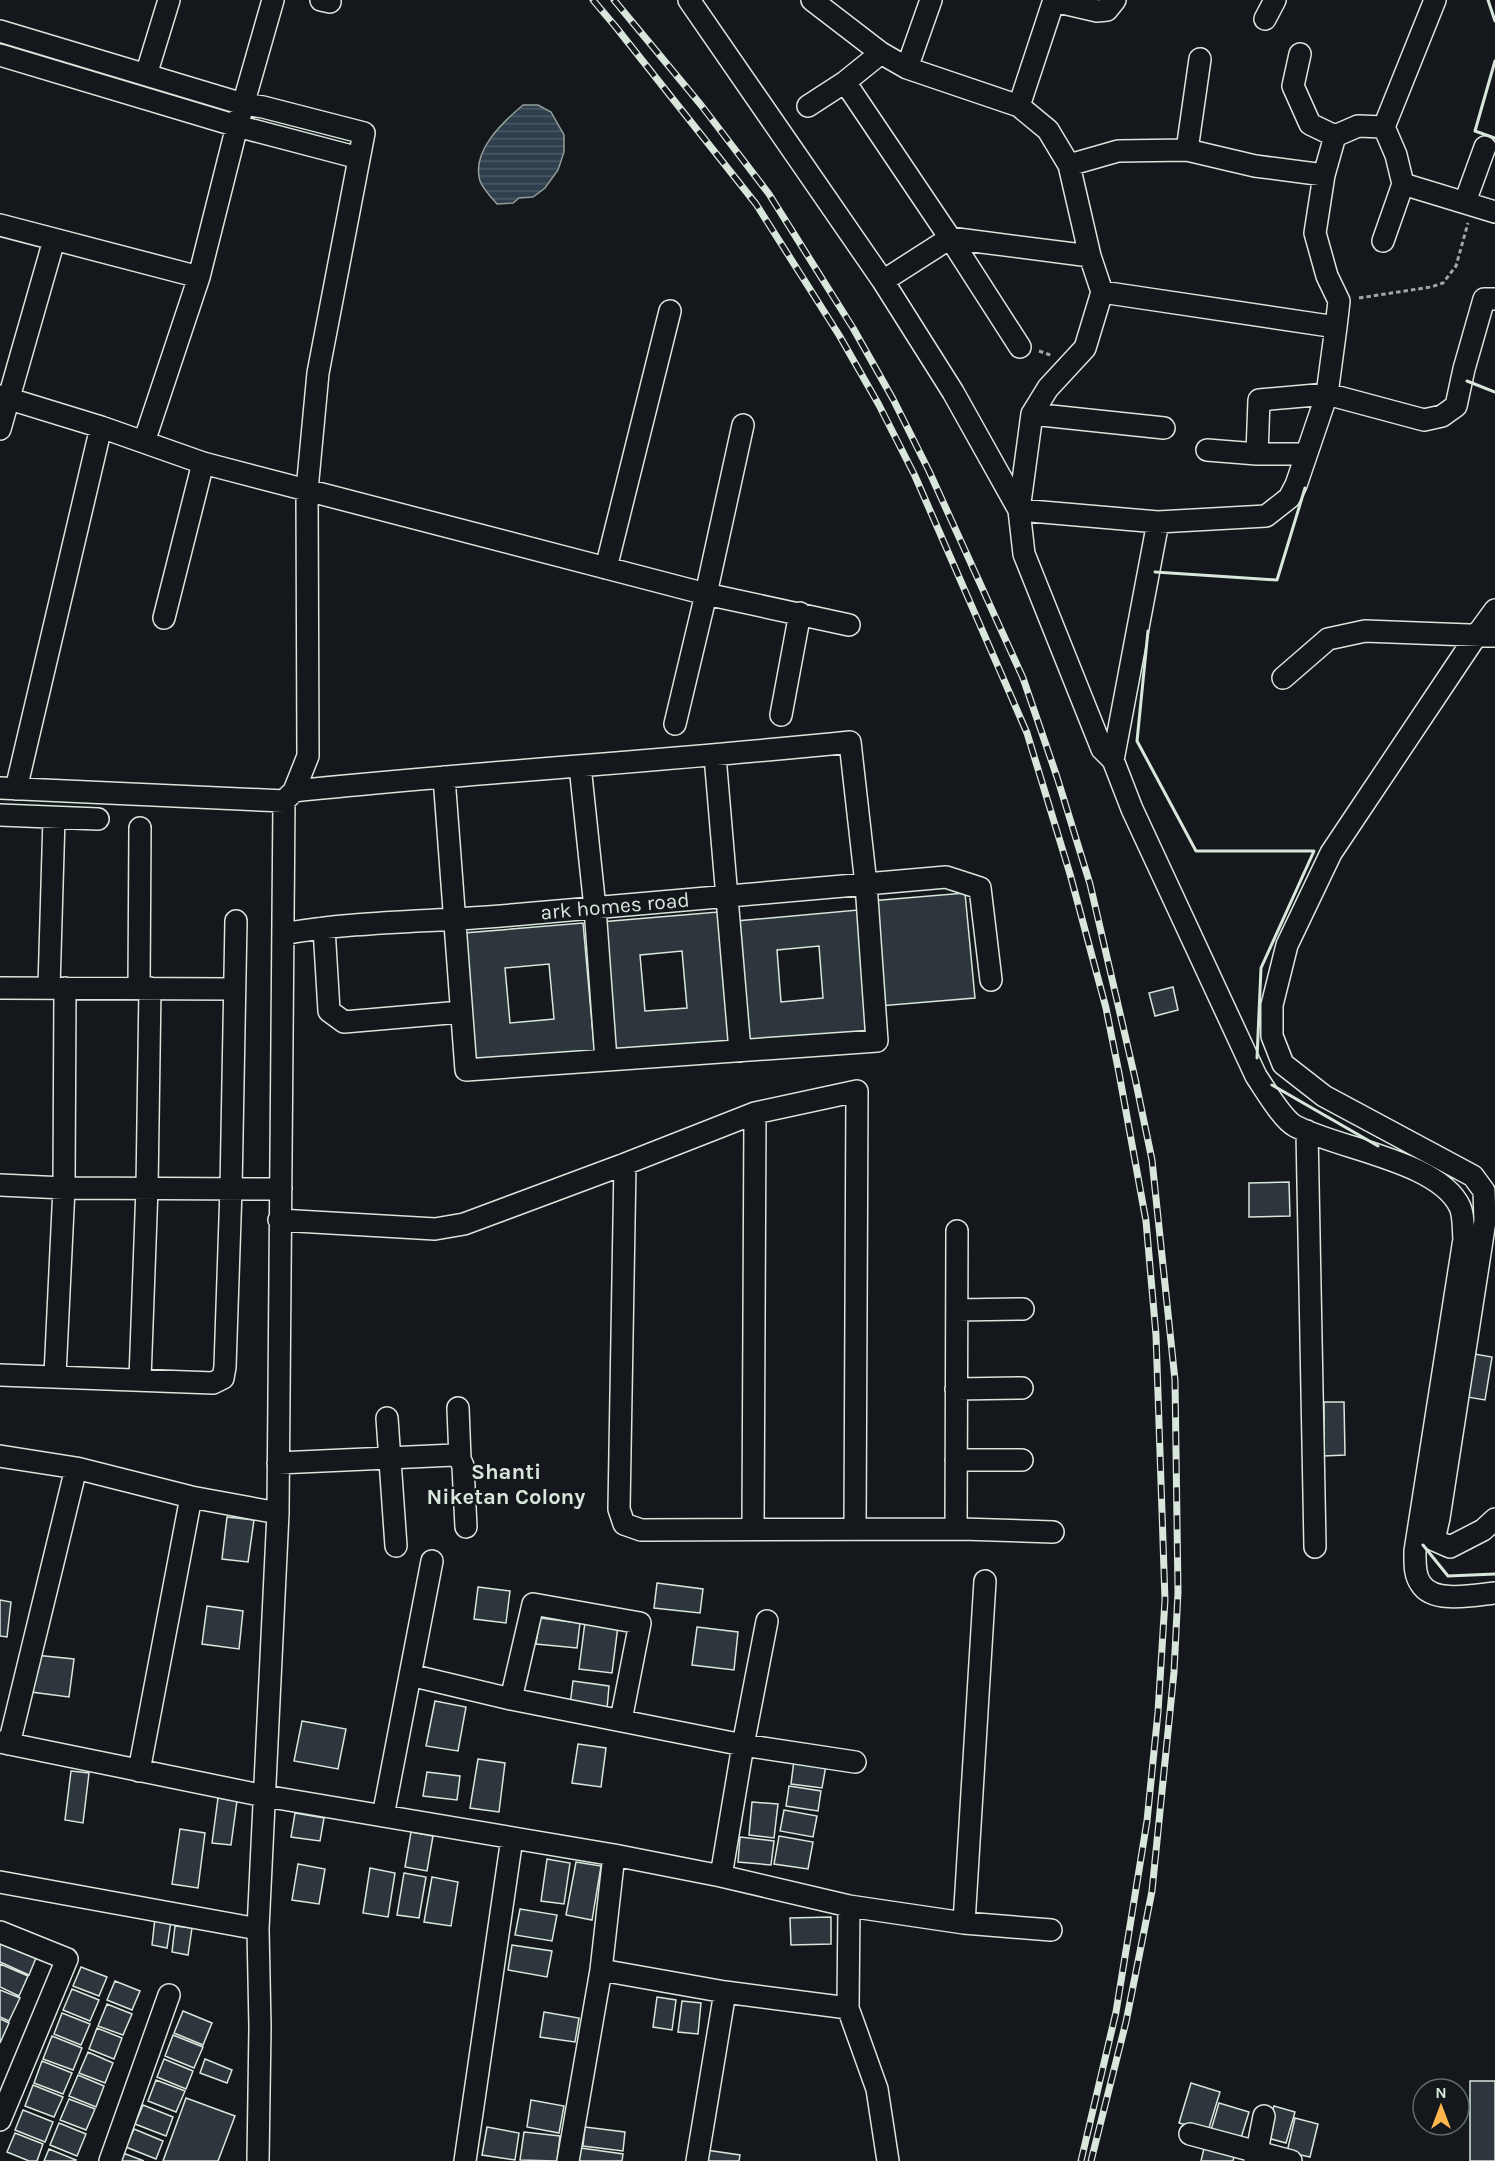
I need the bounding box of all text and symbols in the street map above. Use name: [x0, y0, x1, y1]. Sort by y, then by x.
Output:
street label: ark homes road: [539, 888, 691, 924]
district label: Shanti Niketan Colony: [427, 1459, 585, 1510]
north arrow: [1411, 2077, 1471, 2137]
text: N: [1435, 2083, 1447, 2102]

